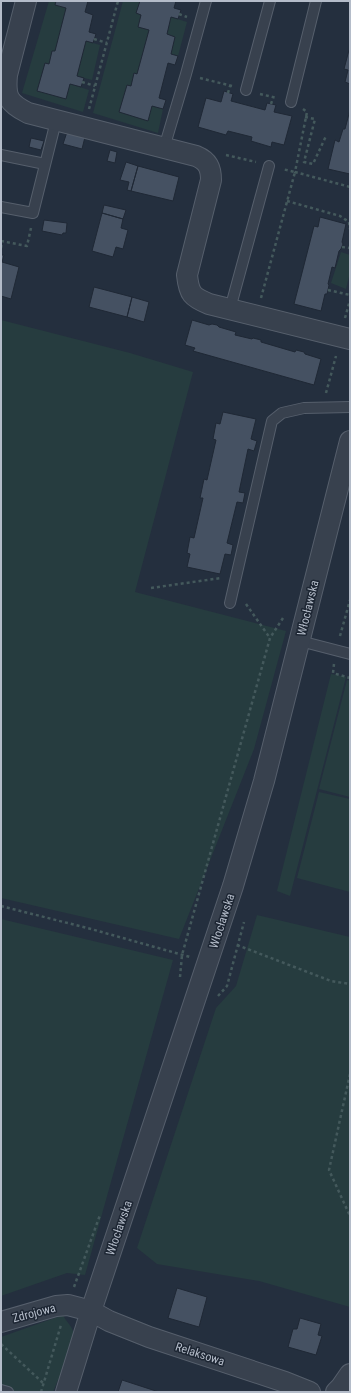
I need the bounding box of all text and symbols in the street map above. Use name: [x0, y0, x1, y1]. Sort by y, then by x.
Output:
street label: Włocławska: [294, 578, 322, 637]
street label: Włocławska: [207, 892, 238, 950]
street label: Włocławska: [103, 1199, 135, 1257]
street label: Zdrojowa: [11, 1300, 57, 1325]
street label: Relaksowa: [174, 1339, 227, 1369]

